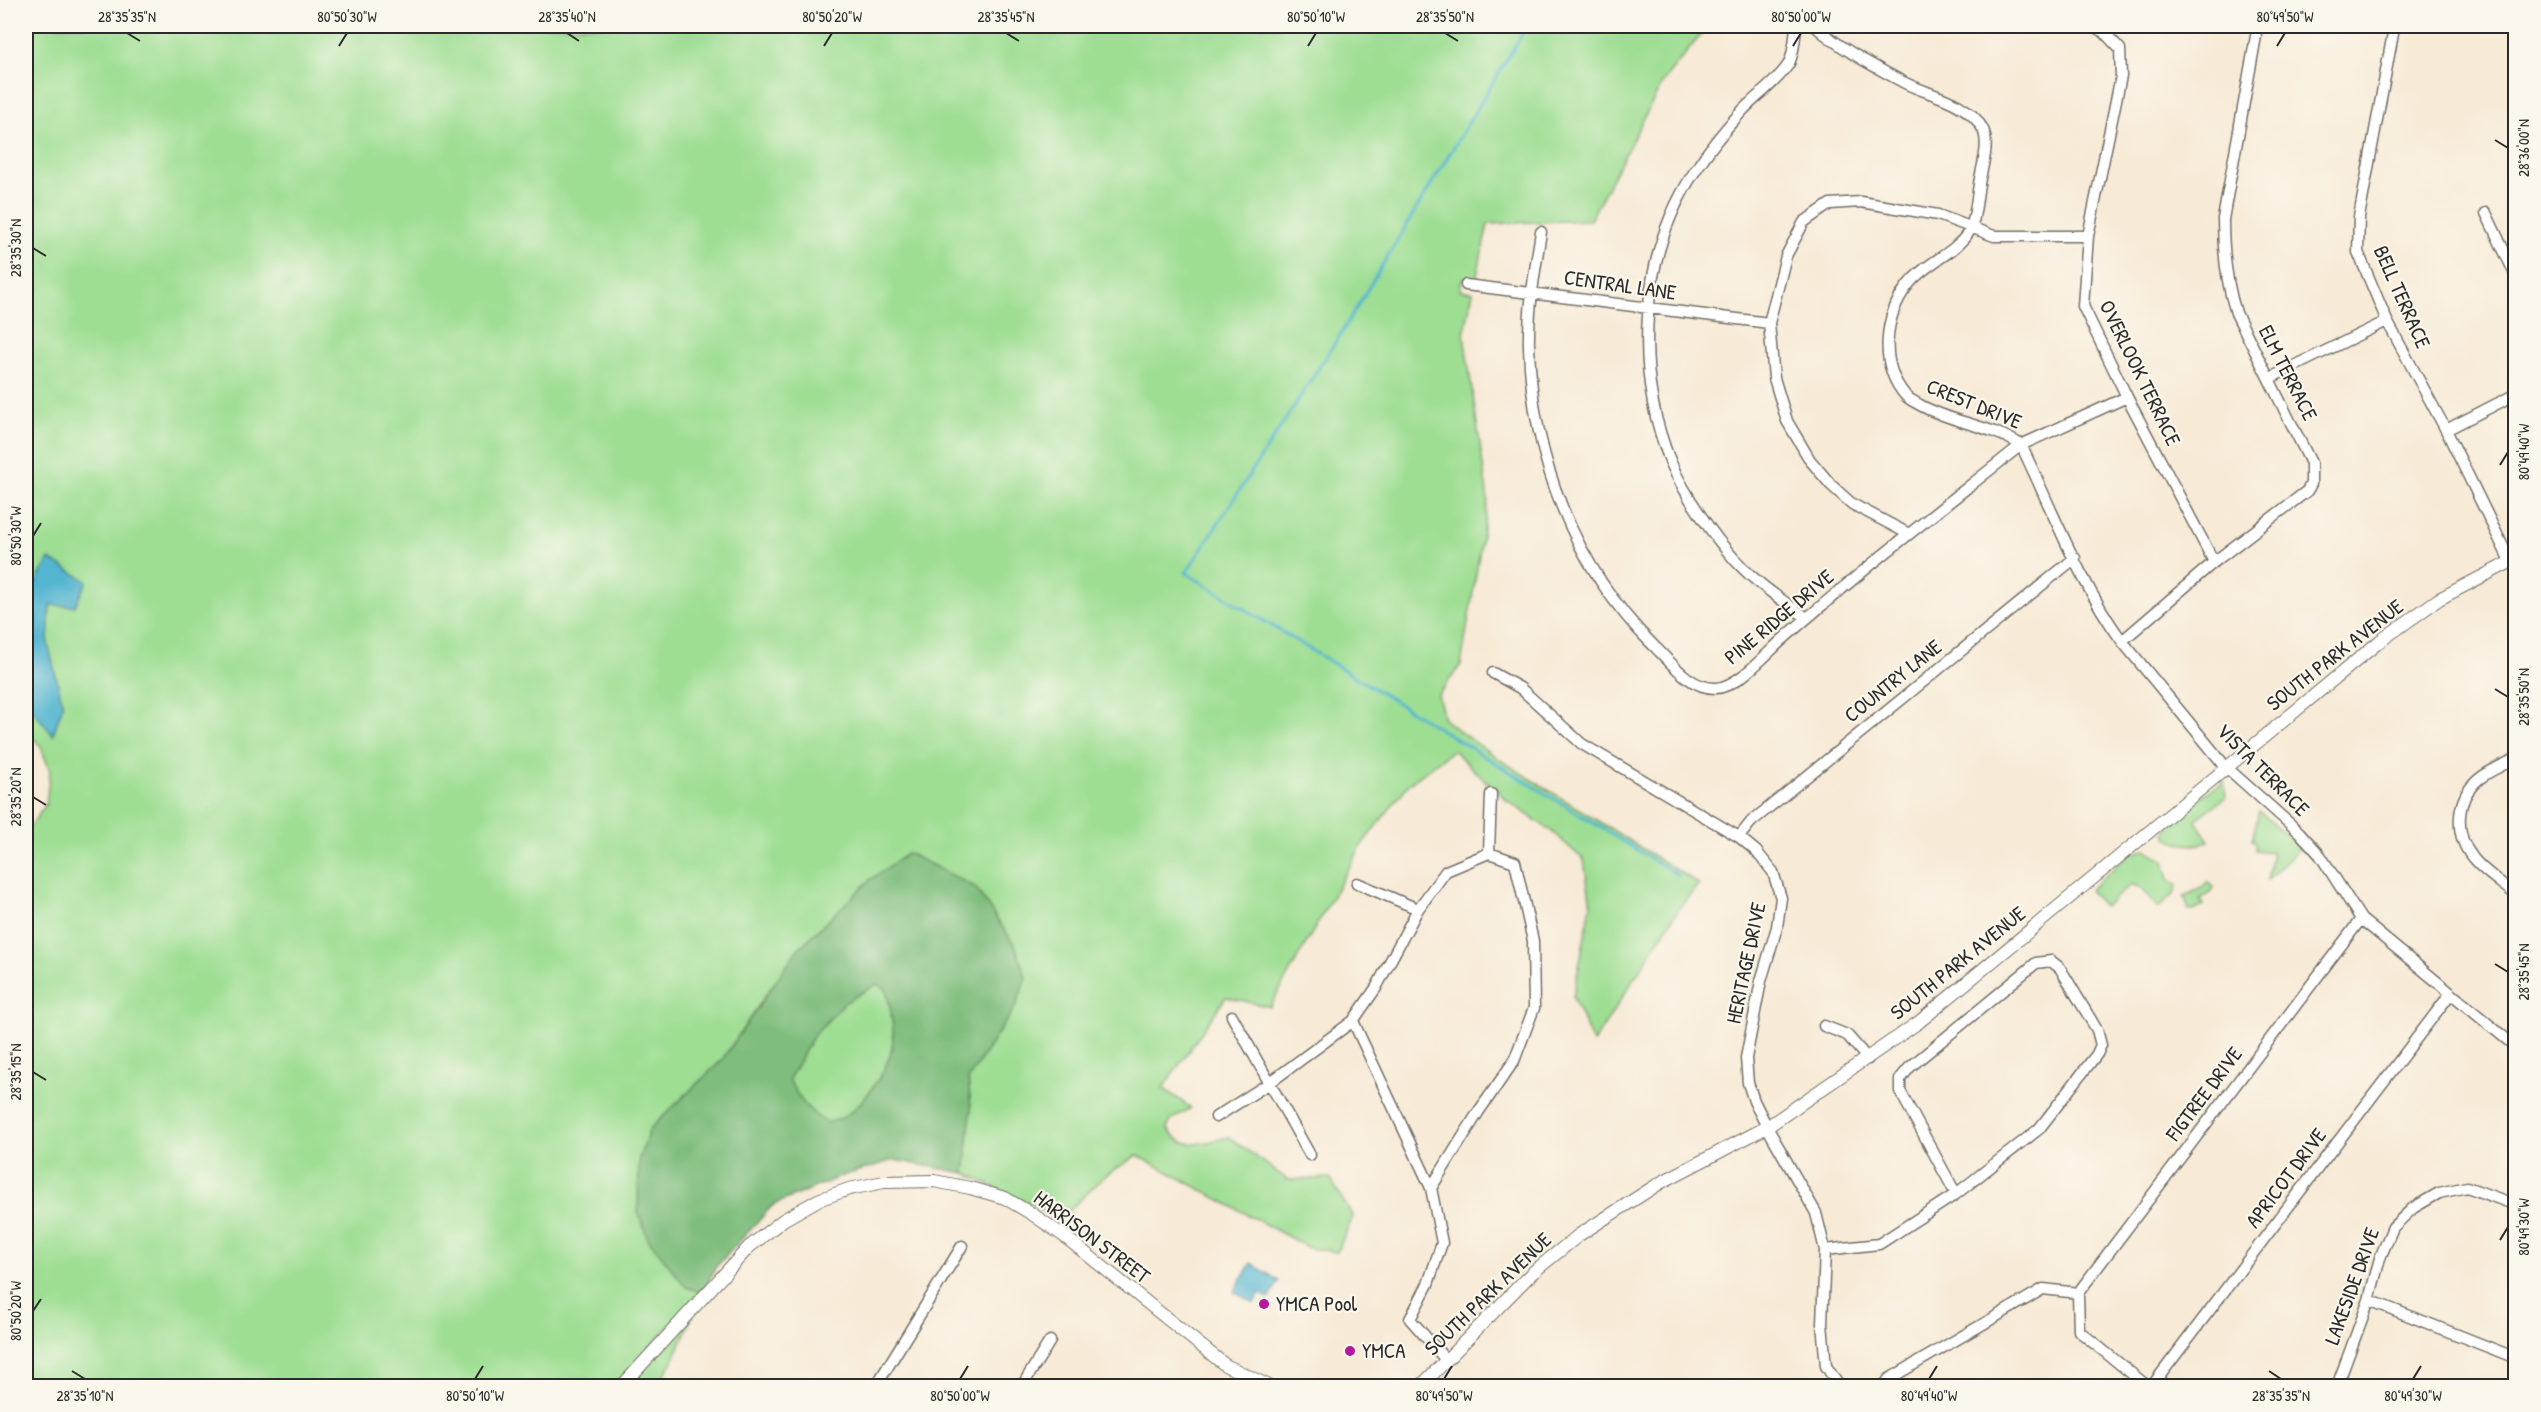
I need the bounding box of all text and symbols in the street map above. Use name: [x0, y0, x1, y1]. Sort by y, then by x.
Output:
text: 28°35'35"N: [98, 6, 156, 27]
text: 80°50'30"W: [317, 6, 377, 27]
text: 28°35'40"N: [538, 6, 596, 27]
text: 80°50'20"W: [802, 6, 863, 27]
text: 28°35'45"N: [977, 6, 1035, 27]
text: 80°50'10"W: [1287, 6, 1346, 27]
text: 28°35'50"N: [1416, 6, 1474, 27]
text: 80°50'00"W: [1771, 6, 1831, 27]
text: 80°49'50"W: [2256, 6, 2314, 27]
text: 28°36'00"N: [2513, 119, 2534, 177]
text: 28°35'30"N: [5, 219, 26, 277]
street label: BELL TERRACE: [2367, 241, 2438, 353]
street label: CENTRAL LANE: [1562, 262, 1678, 307]
street label: OVERLOOK TERRACE: [2093, 295, 2188, 450]
street label: ELM TERRACE: [2252, 320, 2325, 426]
street label: CREST DRIVE: [1922, 371, 2026, 436]
text: 80°49'40"W: [2513, 423, 2534, 480]
text: 80°50'30"W: [5, 506, 26, 566]
street label: PINE RIDGE DRIVE: [1718, 562, 1840, 671]
street label: SOUTH PARK AVENUE: [2260, 592, 2409, 717]
street label: COUNTRY LANE: [1838, 632, 1948, 729]
text: 28°35'50"N: [2513, 668, 2534, 726]
street label: VISTA TERRACE: [2210, 717, 2316, 823]
text: 28°35'20"N: [5, 768, 26, 826]
street label: SOUTH PARK AVENUE: [1884, 899, 2031, 1026]
street label: HERITAGE DRIVE: [1719, 900, 1773, 1026]
text: 28°35'45"N: [2513, 943, 2534, 1001]
street label: FIGTREE DRIVE: [2158, 1041, 2249, 1148]
text: 28°35'15"N: [5, 1044, 26, 1100]
street label: APRICOT DRIVE: [2238, 1122, 2333, 1234]
street label: HARRISON STREET: [1028, 1183, 1157, 1291]
text: 80°49'30"W: [2513, 1197, 2534, 1256]
street label: LAKESIDE DRIVE: [2317, 1223, 2386, 1348]
street label: SOUTH PARK AVENUE: [1418, 1225, 1558, 1362]
text: 80°50'20"W: [5, 1280, 26, 1341]
place label: YMCA Pool: [1276, 1289, 1357, 1318]
marker: YMCA Pool: [1257, 1297, 1271, 1311]
place label: YMCA: [1362, 1336, 1406, 1365]
marker: YMCA: [1343, 1344, 1357, 1358]
text: 28°35'10"N: [56, 1385, 114, 1406]
text: 80°50'10"W: [446, 1385, 505, 1406]
text: 80°50'00"W: [930, 1385, 990, 1406]
text: 80°49'50"W: [1415, 1385, 1473, 1406]
text: 80°49'40"W: [1901, 1385, 1958, 1406]
text: 28°35'35"N: [2252, 1385, 2310, 1406]
text: 80°49'30"W: [2384, 1385, 2443, 1406]

